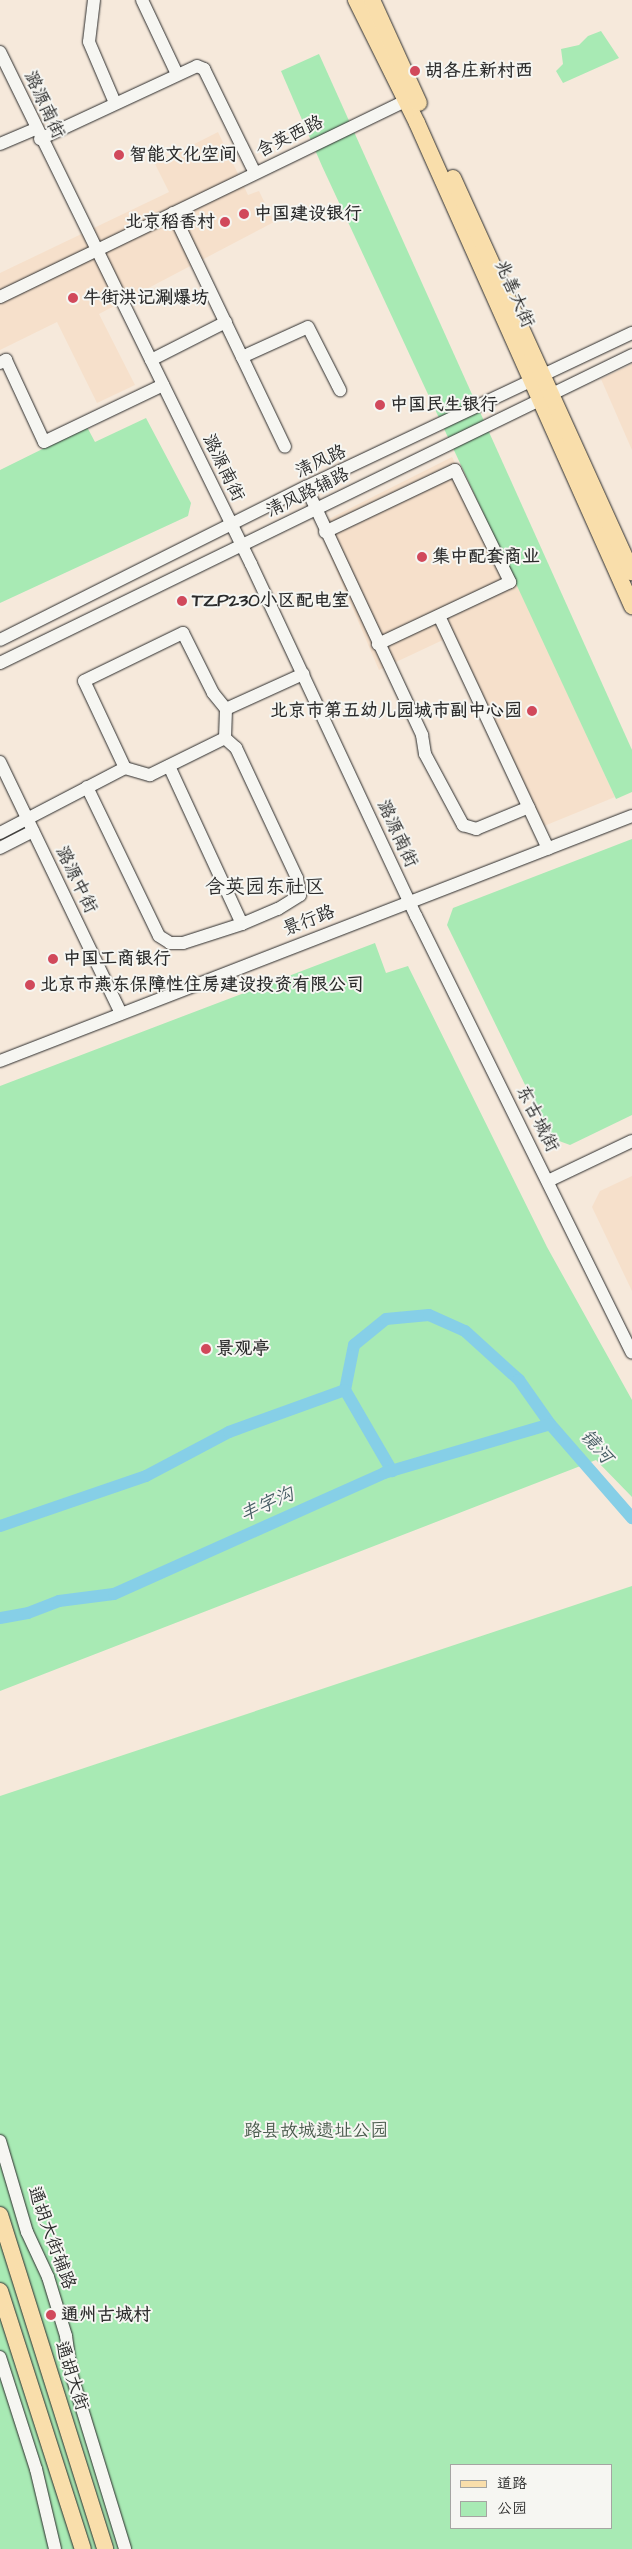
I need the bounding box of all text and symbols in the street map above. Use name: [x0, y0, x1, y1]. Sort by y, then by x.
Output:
place label: 胡各庄新村西: [425, 60, 533, 82]
marker: 胡各庄新村西: [409, 65, 421, 77]
street label: 潞源南街: [19, 68, 69, 142]
street label: 含英西路: [253, 112, 327, 162]
place label: 智能文化空间: [129, 144, 237, 166]
marker: 智能文化空间: [113, 149, 125, 161]
place label: 中国建设银行: [254, 203, 362, 225]
marker: 中国建设银行: [238, 208, 250, 220]
place label: 北京稻香村: [125, 211, 215, 233]
marker: 北京稻香村: [219, 216, 231, 228]
street label: 兆善大街: [489, 257, 539, 331]
place label: 牛街洪记涮爆坊: [83, 287, 209, 309]
marker: 牛街洪记涮爆坊: [67, 292, 79, 304]
place label: 中国民生银行: [390, 394, 498, 416]
marker: 中国民生银行: [374, 399, 386, 411]
street label: 潞源南街: [198, 431, 248, 505]
street label: 清风路: [292, 441, 350, 483]
street label: 清风路辅路: [263, 464, 353, 522]
place label: 集中配套商业: [432, 546, 540, 568]
marker: 集中配套商业: [416, 551, 428, 563]
place label: TZP230小区配电室: [192, 590, 350, 612]
marker: TZP230小区配电室: [176, 595, 188, 607]
place label: 北京市第五幼儿园城市副中心园: [270, 700, 522, 722]
marker: 北京市第五幼儿园城市副中心园: [526, 705, 538, 717]
street label: 潞源南街: [372, 797, 422, 871]
street label: 潞源中街: [51, 843, 101, 917]
district label: 含英园东社区: [205, 875, 325, 899]
street label: 景行路: [280, 901, 338, 941]
place label: 中国工商银行: [63, 948, 171, 970]
marker: 中国工商银行: [47, 953, 59, 965]
place label: 北京市燕东保障性住房建设投资有限公司: [40, 974, 364, 996]
marker: 北京市燕东保障性住房建设投资有限公司: [24, 979, 36, 991]
street label: 东古城街: [511, 1082, 563, 1156]
place label: 景观亭: [216, 1338, 270, 1360]
marker: 景观亭: [200, 1343, 212, 1355]
water label: 镜河: [575, 1425, 617, 1469]
water label: 丰字沟: [236, 1483, 298, 1527]
park label: 路县故城遗址公园: [244, 2120, 388, 2142]
street label: 通胡大街辅路: [22, 2184, 80, 2292]
place label: 通州古城村: [61, 2304, 151, 2326]
marker: 通州古城村: [45, 2309, 57, 2321]
street label: 通胡大街: [50, 2338, 92, 2414]
legend: [450, 2464, 612, 2529]
text: 道路: [497, 2473, 527, 2494]
text: 公园: [497, 2498, 527, 2519]

